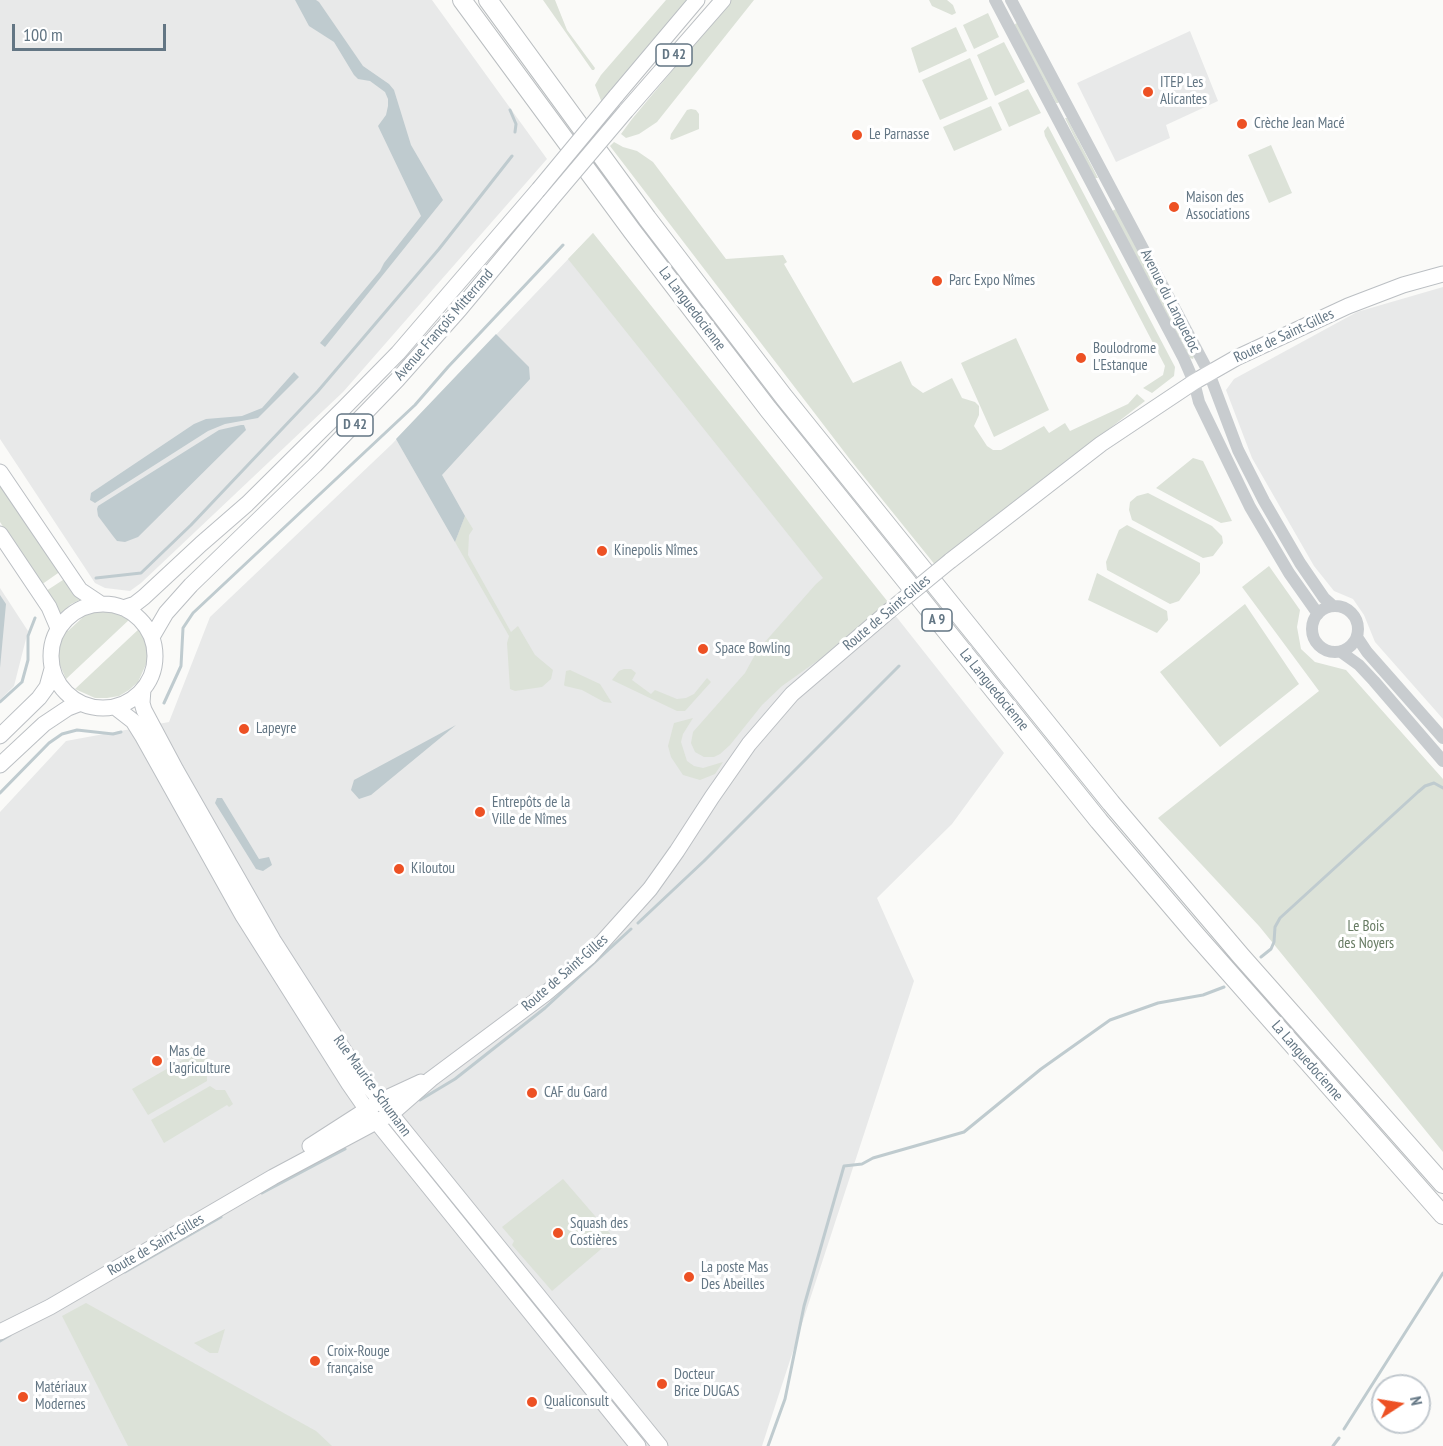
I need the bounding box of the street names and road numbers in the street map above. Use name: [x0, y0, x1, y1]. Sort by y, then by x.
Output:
road number: D 42: [656, 44, 692, 66]
street label: Avenue du Languedoc: [1136, 246, 1204, 356]
street label: La Languedocienne: [655, 264, 729, 354]
street label: Avenue François Mitterrand: [391, 266, 497, 384]
street label: Route de Saint-Gilles: [1231, 305, 1337, 367]
road number: D 42: [337, 414, 373, 436]
street label: Route de Saint-Gilles: [840, 571, 934, 655]
road number: A 9: [922, 609, 952, 631]
street label: La Languedocienne: [956, 645, 1032, 735]
street label: Route de Saint-Gilles: [518, 931, 612, 1015]
street label: La Languedocienne: [1267, 1017, 1347, 1105]
street label: Rue Maurice Schumann: [329, 1032, 415, 1140]
street label: Route de Saint-Gilles: [105, 1210, 207, 1280]

